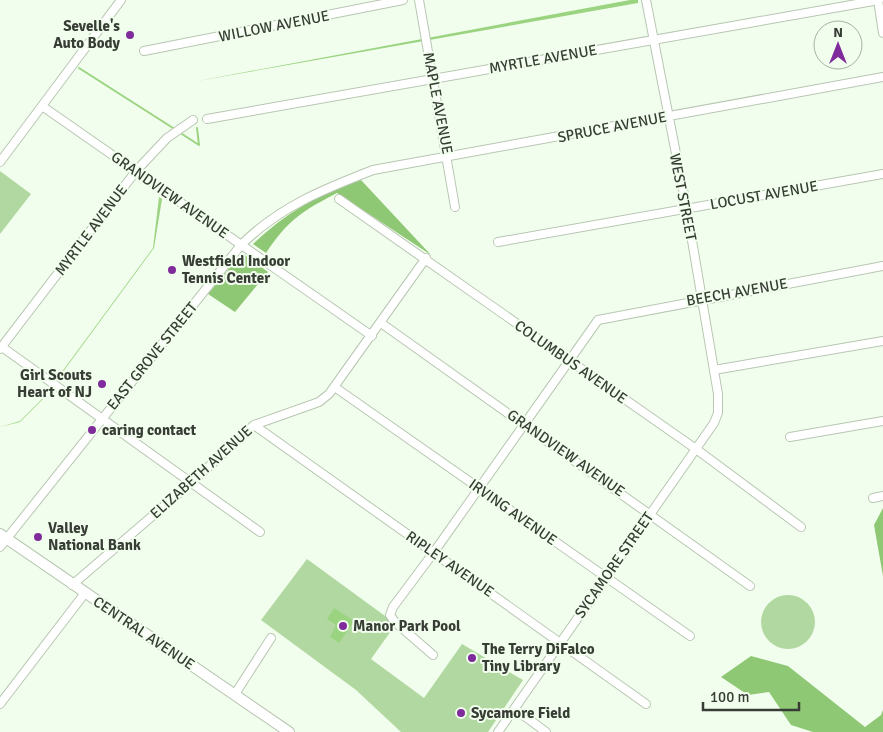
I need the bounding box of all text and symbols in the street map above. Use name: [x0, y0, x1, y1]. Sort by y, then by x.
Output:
street label: WILLOW AVENUE: [217, 6, 331, 46]
place label: Sevelle's Auto Body: [53, 17, 121, 52]
north arrow: [813, 20, 863, 70]
text: N: [833, 24, 843, 41]
marker: Sevelle's Auto Body: [124, 29, 136, 41]
street label: MYRTLE AVENUE: [488, 41, 598, 77]
street label: MAPLE AVENUE: [419, 50, 457, 156]
street label: SPRUCE AVENUE: [556, 108, 668, 146]
street label: GRANDVIEW AVENUE: [108, 148, 232, 242]
street label: WEST STREET: [666, 152, 700, 243]
street label: LOCUST AVENUE: [709, 177, 819, 213]
street label: MYRTLE AVENUE: [51, 181, 131, 279]
place label: Westfield Indoor Tennis Center: [182, 252, 290, 287]
marker: Westfield Indoor Tennis Center: [166, 264, 178, 276]
street label: BEECH AVENUE: [685, 274, 789, 310]
street label: EAST GROVE STREET: [103, 298, 201, 414]
street label: COLUMBUS AVENUE: [511, 316, 631, 408]
place label: Girl Scouts Heart of NJ: [17, 366, 92, 401]
marker: Girl Scouts Heart of NJ: [96, 378, 108, 390]
street label: GRANDVIEW AVENUE: [504, 406, 628, 500]
place label: caring contact: [102, 421, 196, 439]
street label: ELIZABETH AVENUE: [146, 422, 256, 522]
marker: caring contact: [86, 424, 98, 436]
street label: IRVING AVENUE: [465, 475, 561, 549]
street label: SYCAMORE STREET: [571, 508, 658, 621]
place label: Valley National Bank: [48, 519, 141, 554]
street label: RIPLEY AVENUE: [403, 527, 497, 601]
marker: Valley National Bank: [32, 531, 44, 543]
street label: CENTRAL AVENUE: [90, 592, 198, 674]
place label: Manor Park Pool: [353, 617, 461, 635]
marker: Manor Park Pool: [337, 620, 349, 632]
place label: The Terry DiFalco Tiny Library: [482, 640, 595, 675]
marker: The Terry DiFalco Tiny Library: [466, 652, 478, 664]
scale bar: [703, 680, 799, 712]
text: 100 m: [710, 688, 750, 706]
place label: Sycamore Field: [471, 704, 570, 722]
marker: Sycamore Field: [455, 707, 467, 719]

